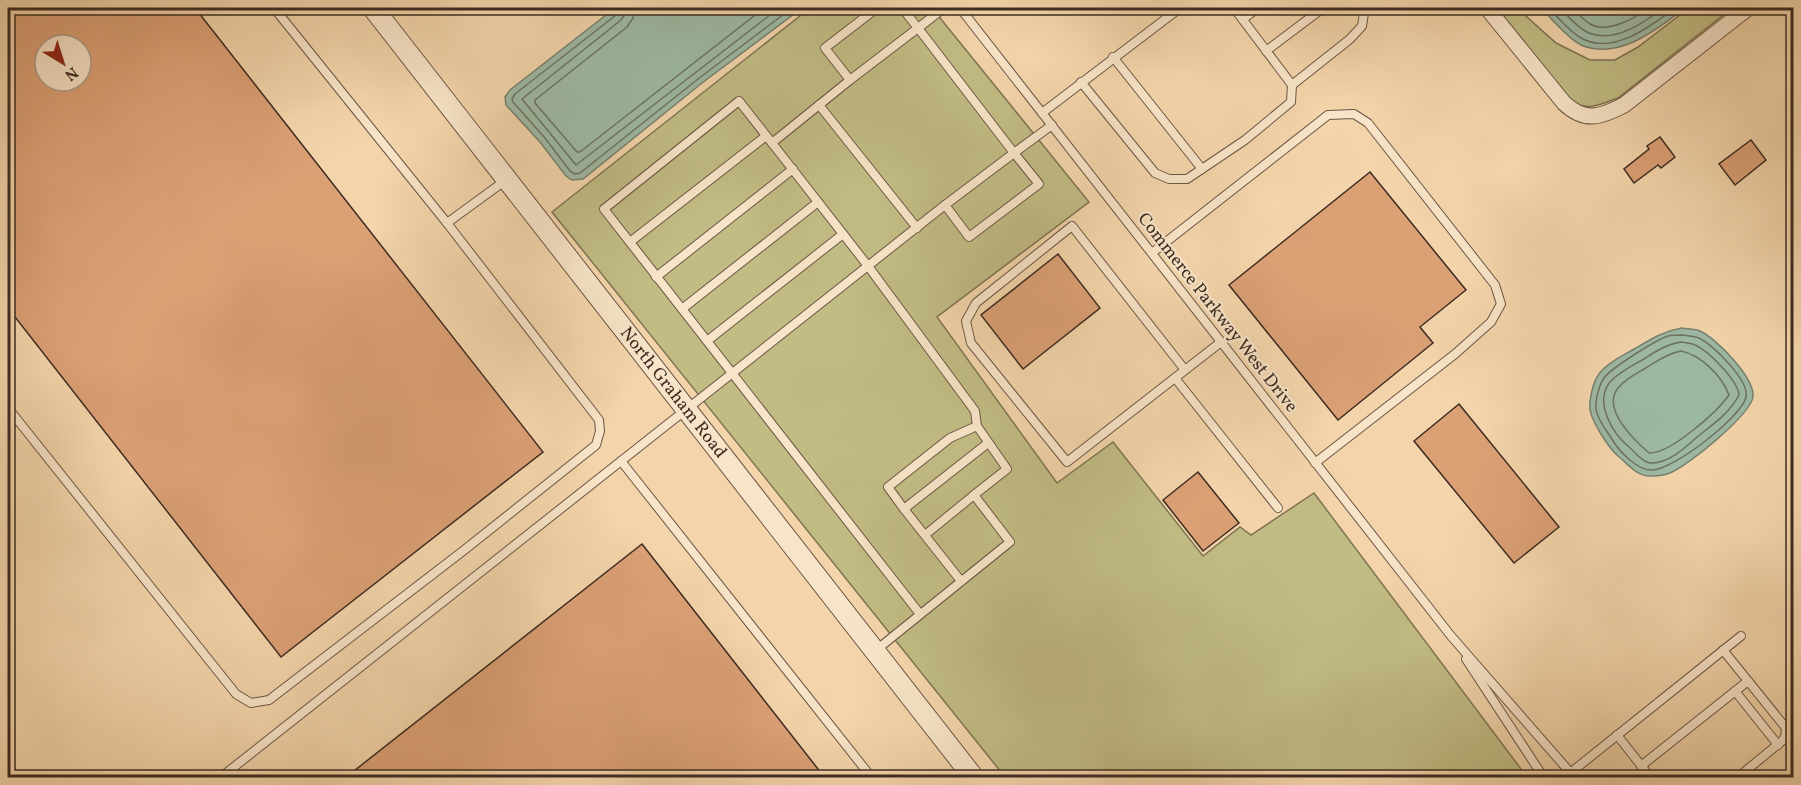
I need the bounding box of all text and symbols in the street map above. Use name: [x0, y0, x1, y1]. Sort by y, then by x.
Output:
north arrow: [33, 33, 93, 93]
text: N: [59, 61, 82, 86]
street label: Commerce Parkway West Drive: [1131, 208, 1303, 418]
street label: North Graham Road: [614, 322, 733, 464]

